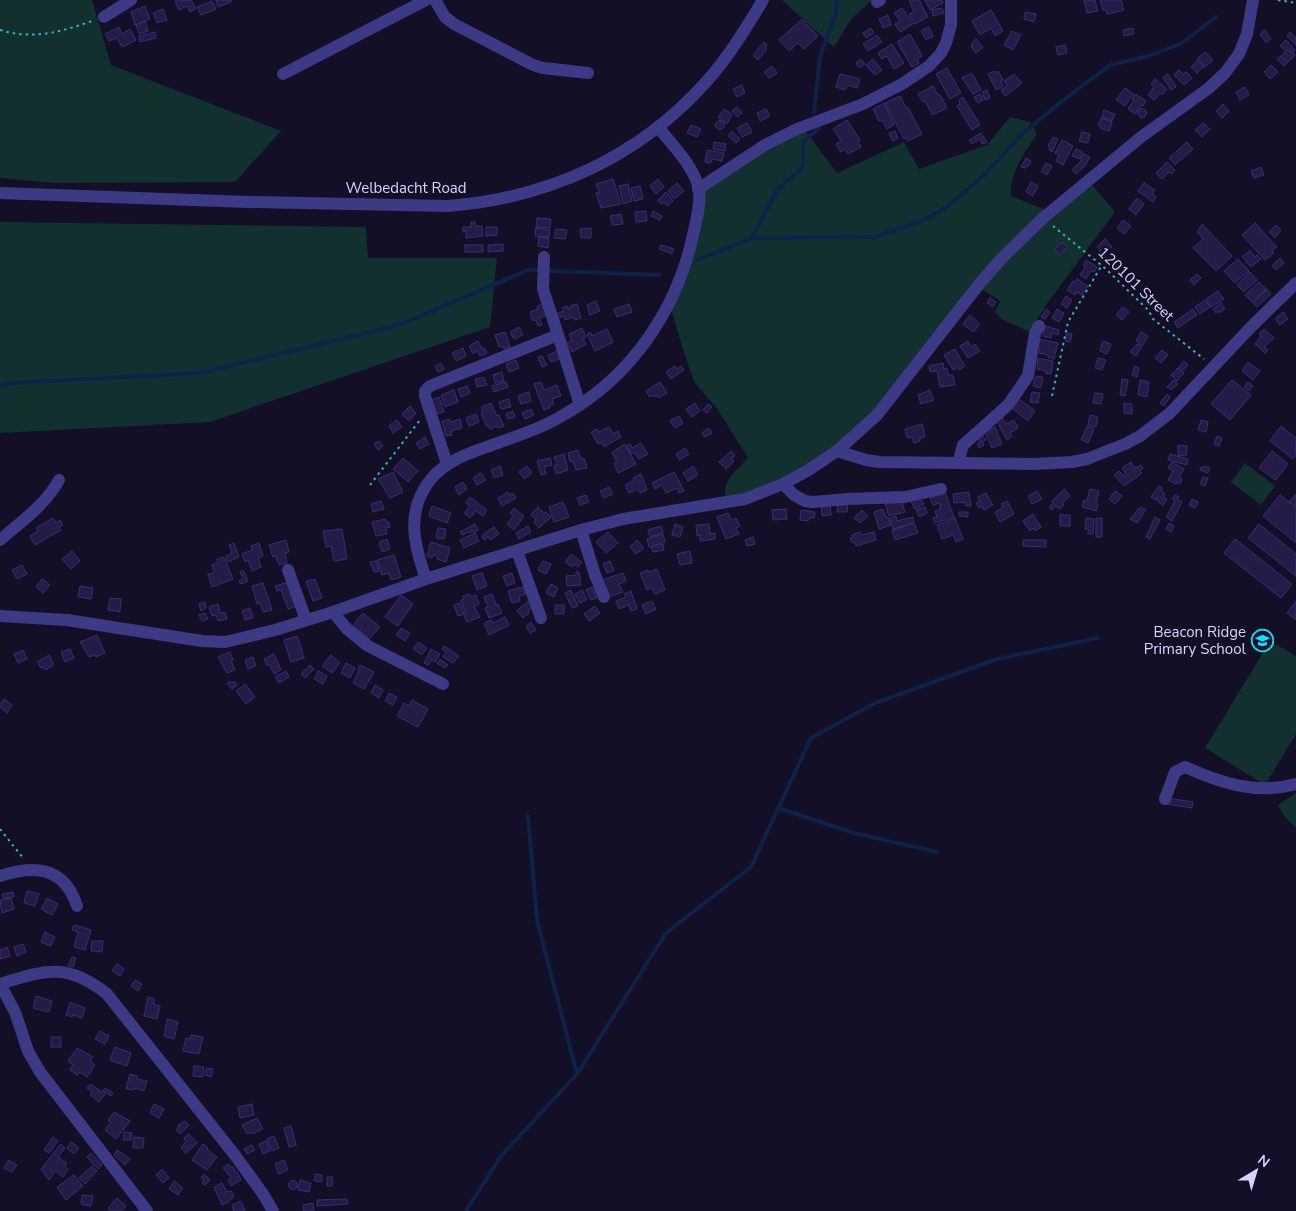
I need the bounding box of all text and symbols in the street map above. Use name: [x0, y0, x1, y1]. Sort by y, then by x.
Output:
street label: Welbedacht Road: [346, 178, 466, 198]
street label: 120101 Street: [1094, 242, 1179, 326]
place label: Beacon Ridge Primary School: [1144, 622, 1247, 659]
school or university icon: Beacon Ridge Primary School: [1250, 629, 1274, 653]
north arrow: [1231, 1146, 1281, 1196]
text: N: [1254, 1150, 1274, 1172]

